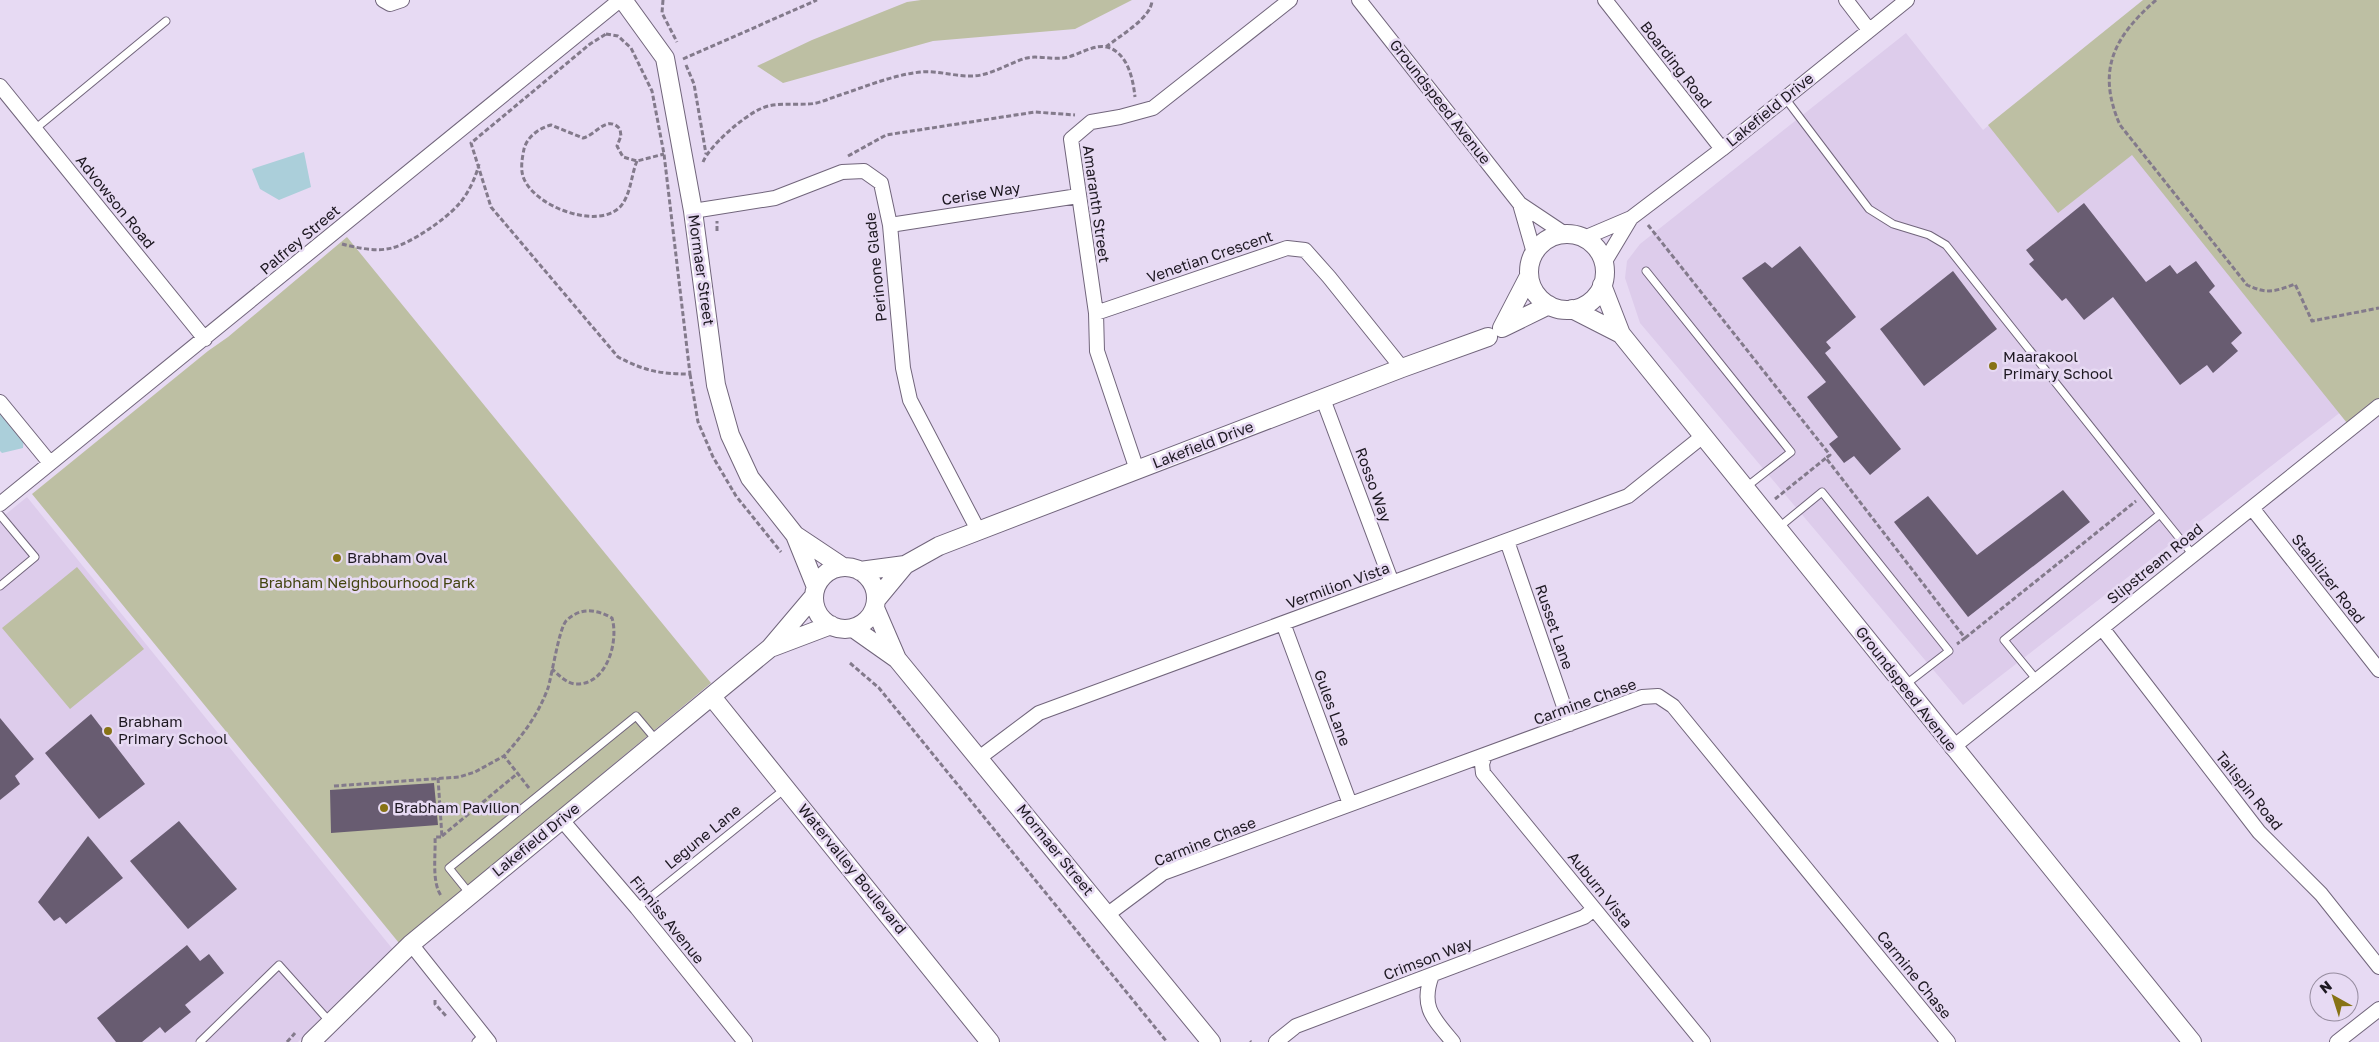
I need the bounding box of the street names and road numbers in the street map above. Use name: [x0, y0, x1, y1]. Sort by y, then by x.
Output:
street label: Boarding Road: [1637, 17, 1716, 111]
street label: Groundspeed Avenue: [1387, 35, 1495, 168]
street label: Lakefield Drive: [1722, 68, 1817, 150]
street label: Amaranth Street: [1080, 144, 1114, 264]
street label: Advowson Road: [73, 151, 159, 252]
street label: Cerise Way: [940, 178, 1022, 208]
street label: Palfrey Street: [256, 201, 343, 278]
street label: Perinone Glade: [860, 211, 890, 323]
street label: Mormaer Street: [685, 213, 719, 327]
street label: Venetian Crescent: [1144, 226, 1275, 286]
street label: Lakefield Drive: [1150, 416, 1256, 472]
street label: Rosso Way: [1352, 445, 1396, 525]
street label: Slipstream Road: [2103, 519, 2206, 607]
street label: Stabilizer Road: [2288, 530, 2369, 627]
street label: Vermilion Vista: [1284, 558, 1392, 612]
street label: Russet Lane: [1532, 582, 1578, 672]
street label: Groundspeed Avenue: [1853, 622, 1961, 755]
street label: Gules Lane: [1311, 667, 1355, 749]
street label: Carmine Chase: [1531, 674, 1639, 728]
street label: Tailspin Road: [2213, 747, 2287, 833]
street label: Lakefield Drive: [488, 798, 583, 880]
street label: Legune Lane: [661, 800, 744, 872]
street label: Watervalley Boulevard: [795, 800, 911, 937]
street label: Mormaer Street: [1013, 800, 1098, 899]
street label: Carmine Chase: [1151, 812, 1258, 870]
street label: Auburn Vista: [1565, 848, 1637, 931]
street label: Finniss Avenue: [627, 872, 709, 967]
street label: Carmine Chase: [1874, 927, 1956, 1022]
street label: Crimson Way: [1381, 933, 1475, 983]

